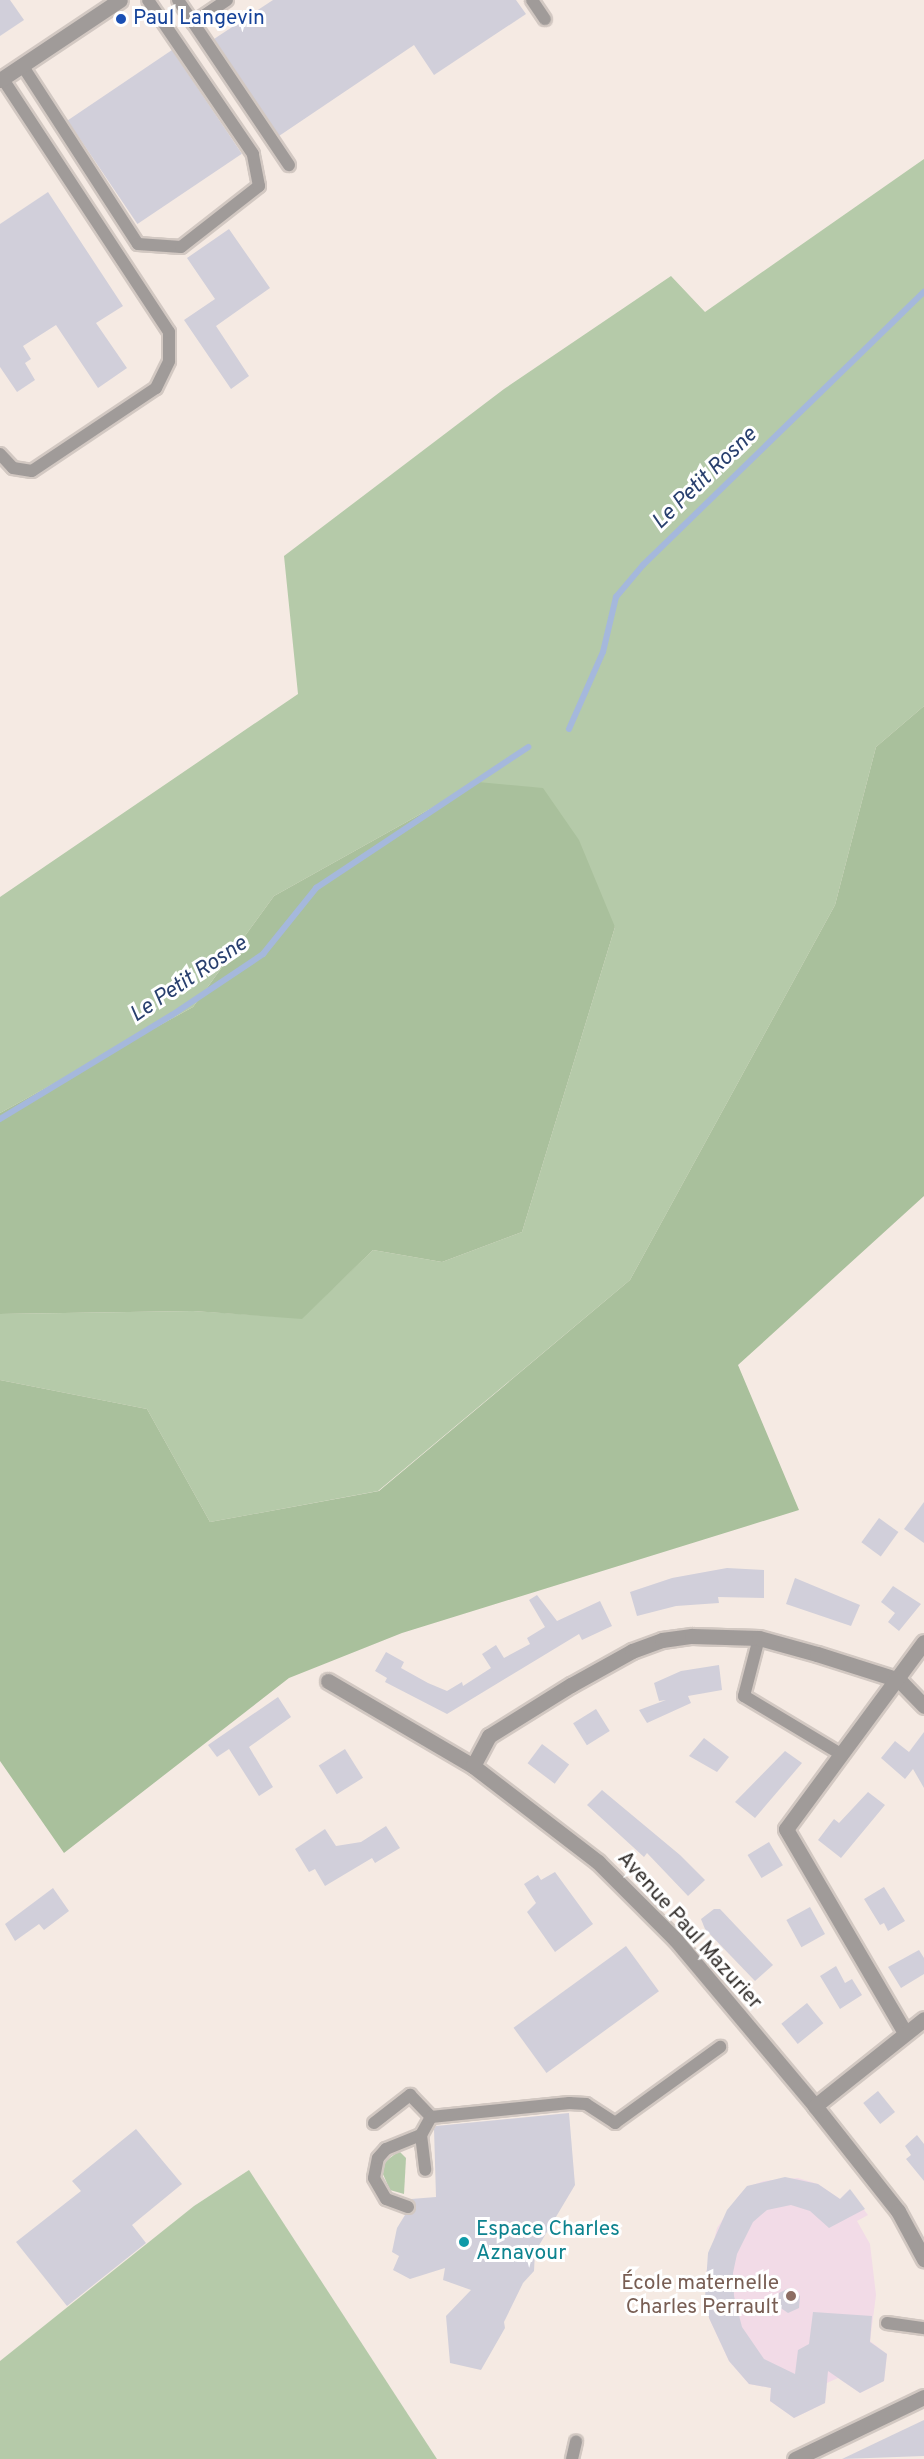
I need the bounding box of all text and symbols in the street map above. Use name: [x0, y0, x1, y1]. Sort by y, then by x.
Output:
place label: Paul Langevin: [133, 6, 265, 32]
marker: Paul Langevin: [114, 12, 128, 26]
water label: Le Petit Rosne: [647, 422, 763, 536]
water label: Le Petit Rosne: [125, 931, 253, 1029]
street label: Avenue Paul Mazurier: [611, 1847, 767, 2015]
place label: Espace Charles Aznavour: [476, 2217, 620, 2267]
marker: Espace Charles Aznavour: [457, 2235, 471, 2249]
place label: École maternelle Charles Perrault: [621, 2271, 779, 2321]
marker: École maternelle Charles Perrault: [784, 2289, 798, 2303]

